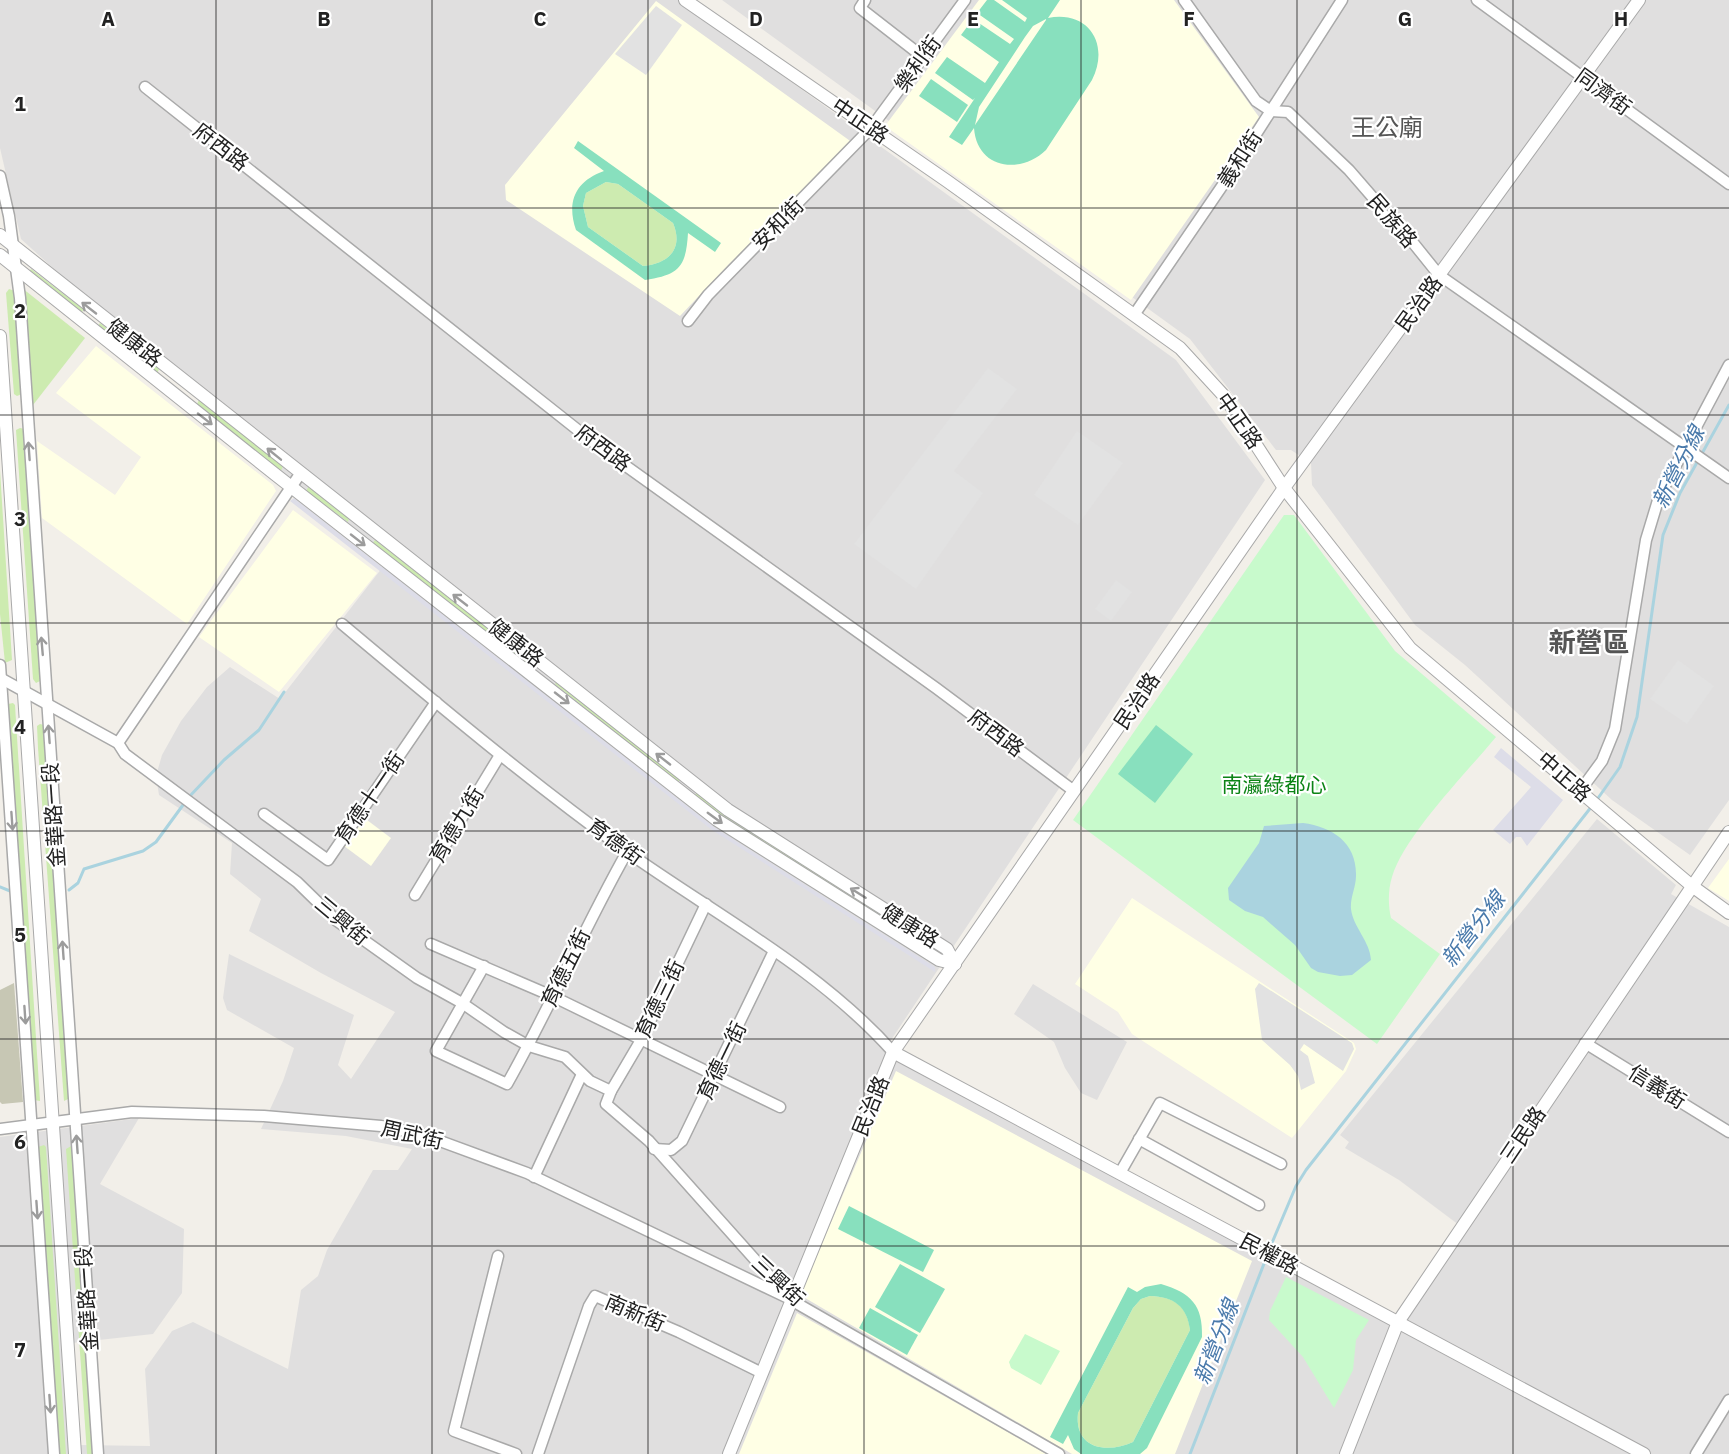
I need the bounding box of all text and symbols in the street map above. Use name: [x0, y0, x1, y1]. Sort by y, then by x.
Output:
text: A: [101, 5, 115, 32]
text: B: [317, 5, 331, 32]
text: C: [533, 5, 547, 32]
text: D: [749, 5, 763, 32]
text: E: [967, 5, 979, 32]
text: F: [1183, 5, 1195, 32]
text: G: [1398, 5, 1412, 32]
text: H: [1614, 5, 1628, 32]
street label: 樂利街: [887, 30, 947, 97]
street label: 同濟街: [1570, 61, 1637, 121]
text: 1: [14, 90, 26, 117]
street label: 中正路: [827, 91, 895, 149]
district label: 王公廟: [1351, 111, 1423, 143]
street label: 府西路: [188, 116, 255, 177]
street label: 義和街: [1210, 124, 1268, 192]
street label: 民族路: [1362, 187, 1424, 253]
street label: 安和街: [745, 191, 809, 255]
street label: 民治路: [1388, 270, 1448, 337]
text: 2: [14, 297, 26, 324]
one-way arrow: [82, 302, 98, 315]
street label: 健康路: [101, 312, 168, 373]
street label: 中正路: [1210, 387, 1269, 454]
one-way arrow: [197, 412, 213, 425]
street label: 府西路: [570, 417, 637, 477]
water label: 新營分線: [1645, 418, 1712, 513]
one-way arrow: [23, 441, 34, 461]
one-way arrow: [266, 447, 282, 460]
text: 3: [14, 505, 26, 532]
one-way arrow: [350, 533, 366, 546]
one-way arrow: [453, 593, 469, 606]
street label: 健康路: [483, 612, 550, 673]
district label: 新營區: [1549, 624, 1630, 659]
one-way arrow: [36, 636, 47, 656]
street label: 民治路: [1107, 666, 1165, 734]
one-way arrow: [554, 691, 570, 704]
street label: 府西路: [963, 702, 1030, 762]
text: 4: [14, 713, 26, 740]
one-way arrow: [43, 725, 54, 745]
street label: 中正路: [1532, 745, 1598, 807]
street label: 育德十一街: [328, 746, 410, 849]
one-way arrow: [656, 752, 672, 765]
street label: 金華路一段: [35, 762, 71, 868]
park label: 南瀛綠都心: [1222, 770, 1327, 798]
street label: 育德九街: [423, 781, 490, 868]
one-way arrow: [7, 810, 18, 830]
street label: 育德街: [582, 811, 649, 871]
one-way arrow: [707, 812, 723, 824]
water label: 新營分線: [1434, 883, 1513, 972]
one-way arrow: [851, 887, 867, 899]
street label: 三興街: [310, 889, 376, 951]
street label: 健康路: [876, 897, 945, 954]
text: 5: [14, 921, 26, 948]
street label: 育德五街: [534, 924, 596, 1011]
one-way arrow: [57, 940, 68, 960]
street label: 育德三街: [628, 955, 690, 1042]
one-way arrow: [20, 1005, 31, 1025]
street label: 育德一街: [690, 1017, 752, 1104]
street label: 信義街: [1623, 1058, 1692, 1115]
street label: 民治路: [845, 1071, 895, 1140]
street label: 三民路: [1493, 1100, 1551, 1168]
street label: 周武街: [378, 1113, 446, 1155]
text: 6: [14, 1128, 26, 1155]
one-way arrow: [71, 1135, 82, 1155]
one-way arrow: [31, 1199, 42, 1219]
street label: 民權路: [1235, 1226, 1304, 1280]
street label: 金華路一段: [68, 1246, 104, 1352]
street label: 三興街: [746, 1249, 811, 1312]
street label: 南新街: [601, 1287, 670, 1337]
water label: 新營分線: [1186, 1293, 1246, 1388]
text: 7: [14, 1336, 26, 1363]
one-way arrow: [45, 1394, 56, 1414]

